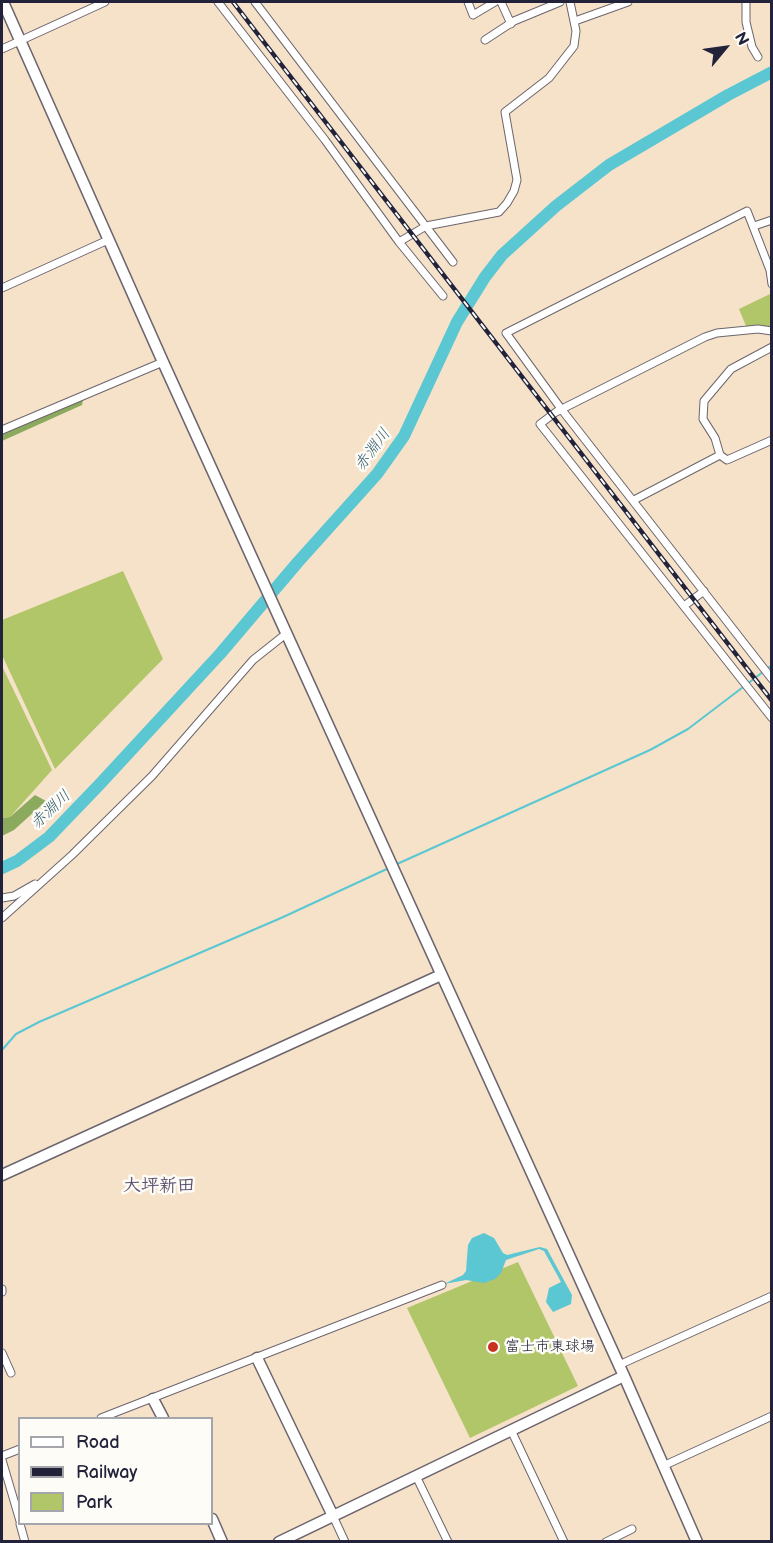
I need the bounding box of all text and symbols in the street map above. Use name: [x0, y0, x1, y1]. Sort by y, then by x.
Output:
north arrow: [695, 18, 755, 78]
text: N: [730, 29, 752, 49]
water label: 赤淵川: [351, 425, 395, 475]
water label: 赤淵川: [27, 787, 75, 833]
district label: 大坪新田: [123, 1175, 195, 1197]
place label: 富士市東球場: [505, 1338, 595, 1356]
marker: 富士市東球場: [486, 1340, 500, 1354]
legend: [18, 1417, 213, 1525]
text: Road: [76, 1432, 120, 1453]
text: Railway: [76, 1462, 138, 1483]
text: Park: [76, 1492, 112, 1513]

